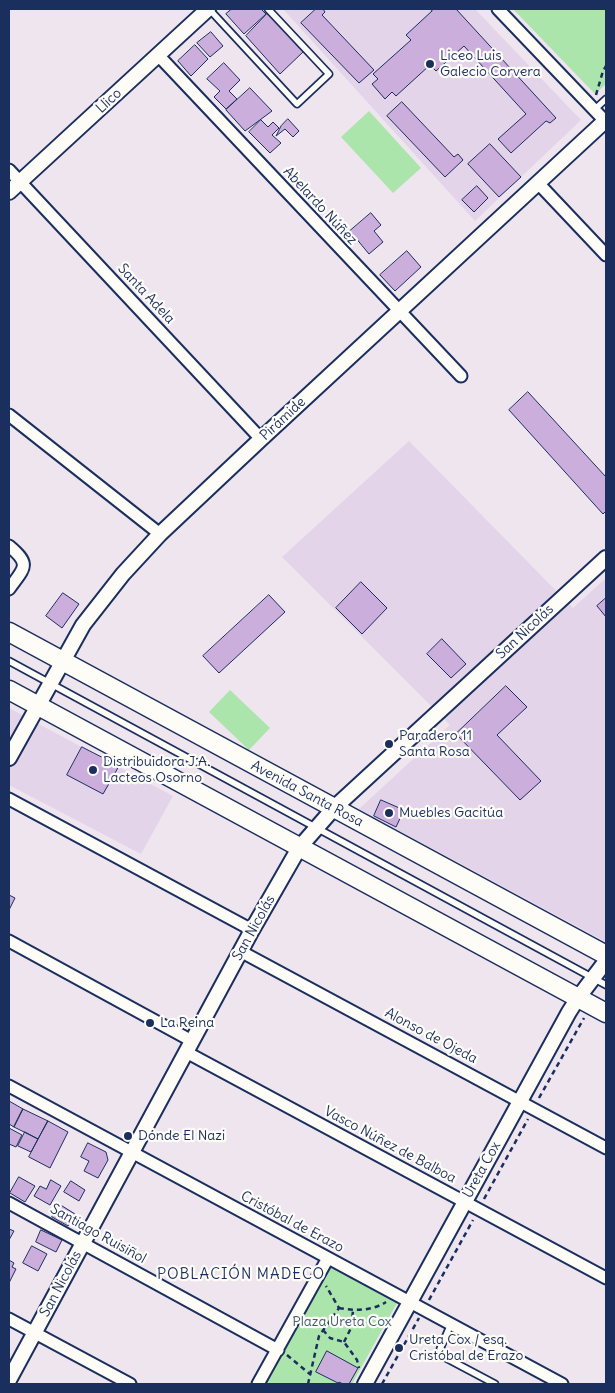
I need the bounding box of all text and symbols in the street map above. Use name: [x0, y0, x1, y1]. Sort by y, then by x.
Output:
place label: Liceo Luis Galecio Corvera: [440, 48, 541, 80]
marker: Liceo Luis Galecio Corvera: [424, 58, 436, 70]
street label: Llico: [93, 85, 125, 117]
street label: Abelardo Núñez: [280, 164, 360, 248]
street label: Santa Adela: [114, 261, 178, 327]
street label: Pirámide: [257, 394, 309, 444]
street label: San Nicolás: [493, 601, 557, 663]
place label: Paradero 11 Santa Rosa: [399, 728, 472, 760]
marker: Paradero 11 Santa Rosa: [383, 738, 395, 750]
place label: Distribuidora J.A. Lacteos Osorno: [103, 754, 210, 786]
street label: Avenida Santa Rosa: [248, 757, 366, 831]
marker: Distribuidora J.A. Lacteos Osorno: [87, 764, 99, 776]
place label: Muebles Gacitúa: [399, 805, 503, 821]
marker: Muebles Gacitúa: [383, 807, 395, 819]
street label: San Nicolás: [229, 892, 279, 964]
street label: Alonso de Ojeda: [382, 1005, 480, 1067]
place label: La Reina: [160, 1015, 214, 1031]
marker: La Reina: [144, 1017, 156, 1029]
street label: Vasco Núñez de Balboa: [321, 1103, 459, 1187]
place label: Dónde El Nazi: [138, 1128, 225, 1144]
marker: Dónde El Nazi: [122, 1130, 134, 1142]
street label: Ureta Cox: [460, 1139, 504, 1201]
street label: Cristóbal de Erazo: [238, 1188, 346, 1256]
street label: Santiago Ruisiñol: [47, 1201, 149, 1267]
street label: San Nicolás: [37, 1248, 85, 1320]
district label: POBLACIÓN MADECO: [155, 1266, 327, 1284]
park label: Plaza Ureta Cox: [292, 1314, 392, 1330]
place label: Ureta Cox / esq. Cristóbal de Erazo: [409, 1332, 523, 1364]
marker: Ureta Cox / esq. Cristóbal de Erazo: [393, 1342, 405, 1354]

